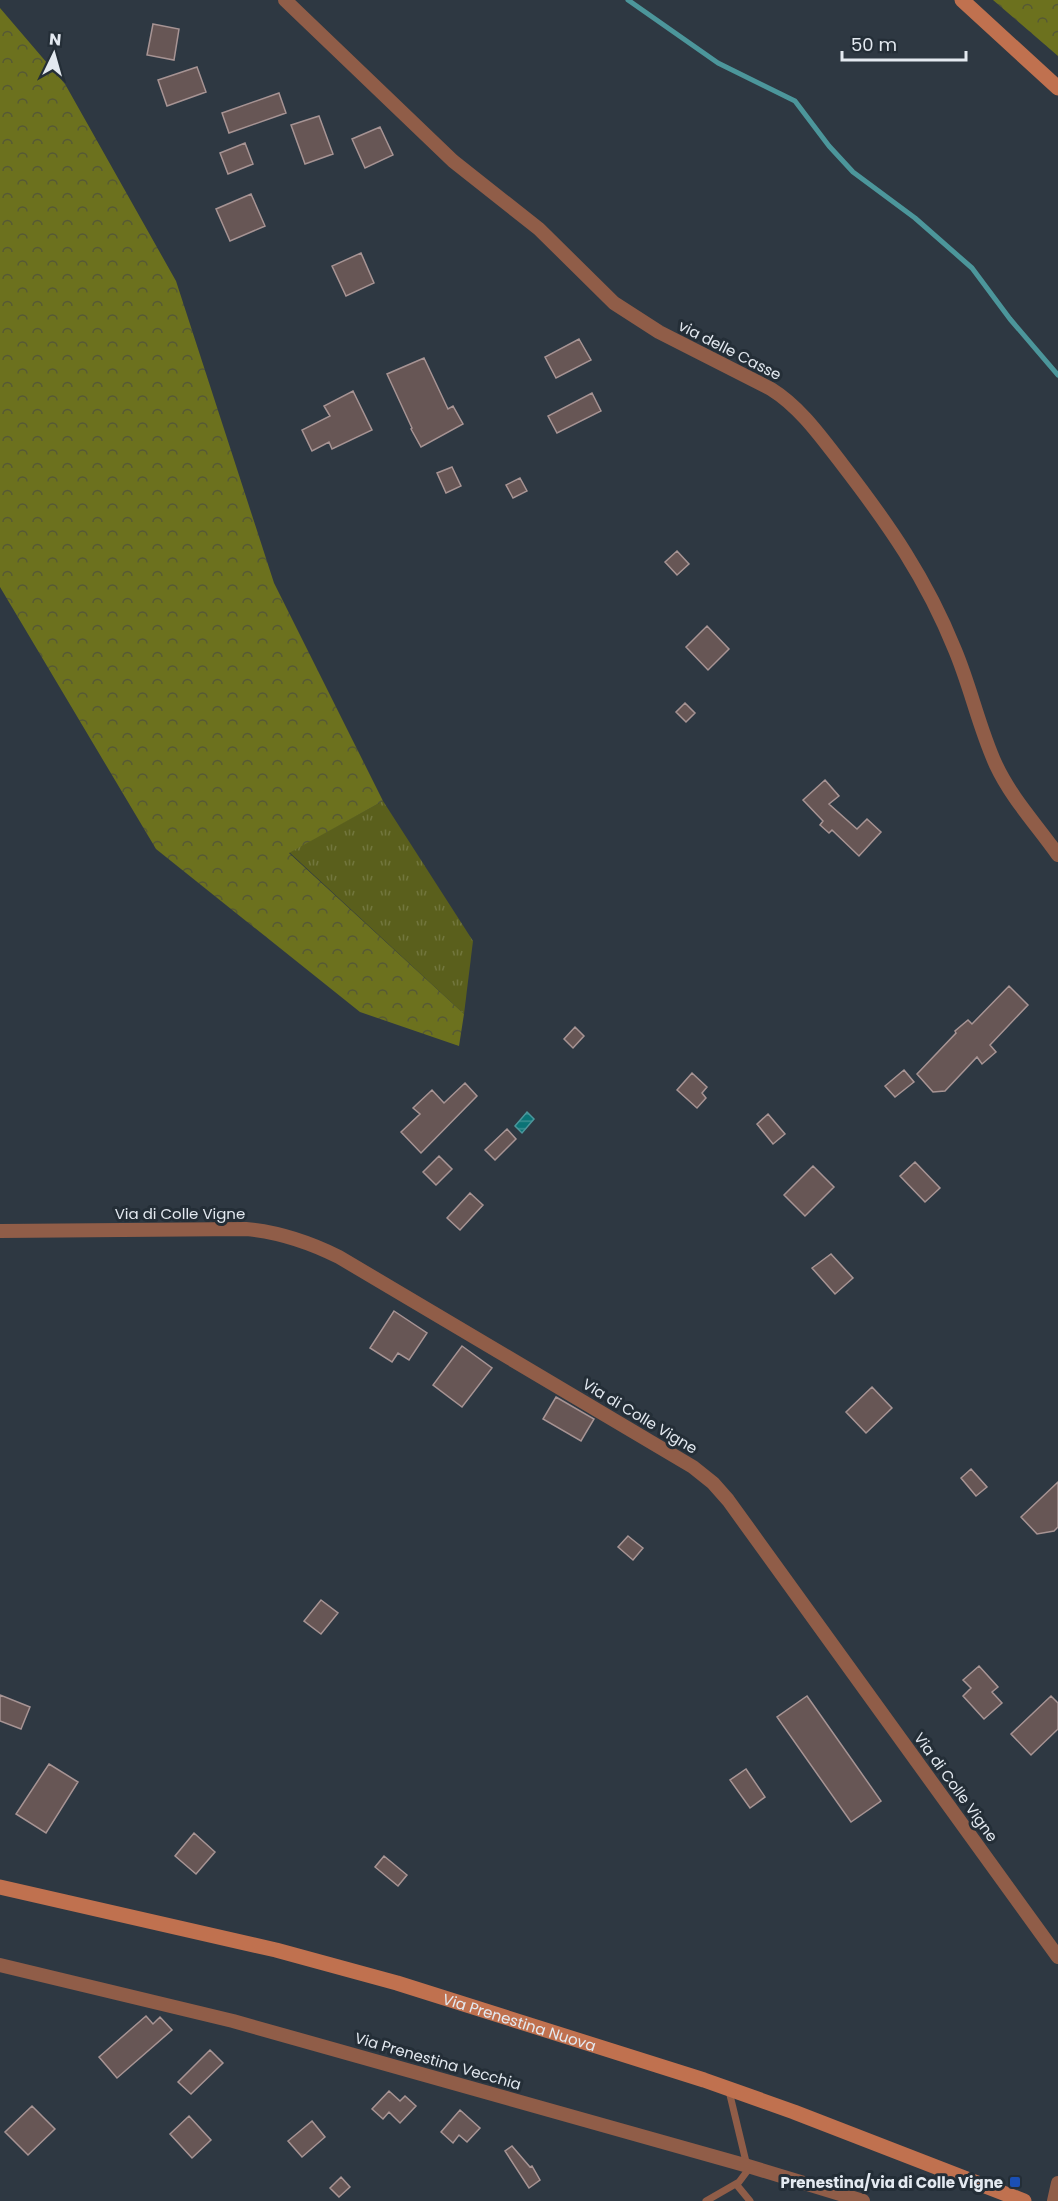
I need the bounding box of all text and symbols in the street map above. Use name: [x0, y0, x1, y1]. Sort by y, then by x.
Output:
north arrow: [24, 24, 84, 84]
scale bar: [842, 24, 966, 62]
text: N: [48, 28, 62, 52]
text: 50 m: [851, 32, 897, 57]
street label: via delle Casse: [675, 315, 785, 385]
street label: Via di Colle Vigne: [115, 1203, 245, 1224]
street label: Via di Colle Vigne: [579, 1373, 701, 1459]
street label: Via di Colle Vigne: [909, 1728, 1003, 1846]
street label: Via Prenestina Nuova: [440, 1988, 599, 2056]
street label: Via Prenestina Vecchia: [352, 2027, 524, 2095]
place label: Prenestina/via di Colle Vigne: [781, 2172, 1003, 2193]
marker: Prenestina/via di Colle Vigne: [1008, 2175, 1022, 2189]

